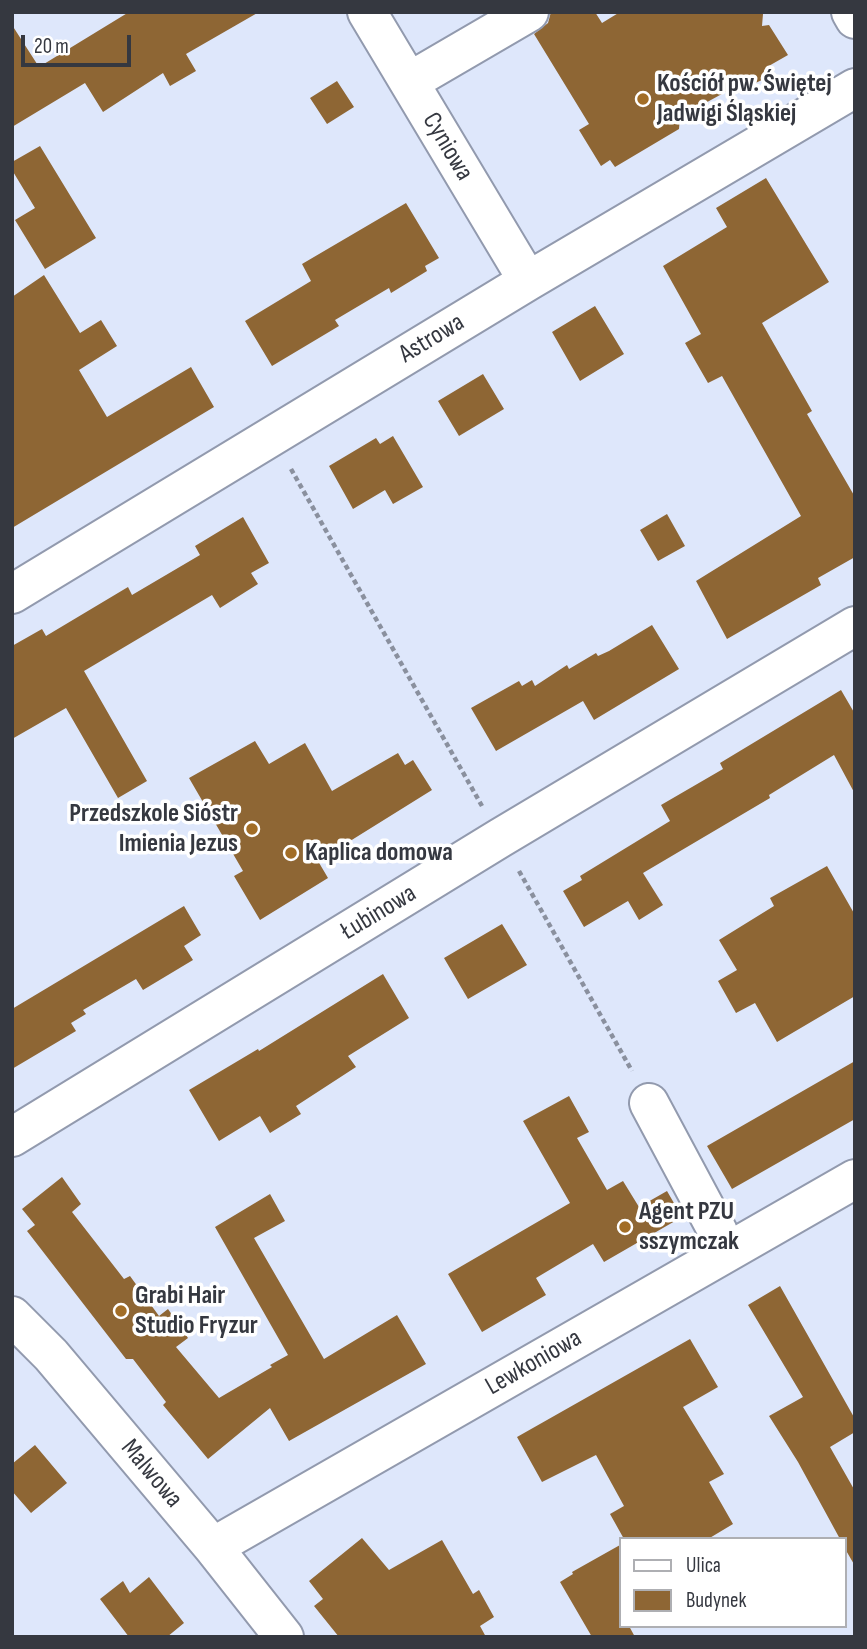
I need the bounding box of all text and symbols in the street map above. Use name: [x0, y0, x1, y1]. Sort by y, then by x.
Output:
scale bar: [24, 21, 135, 65]
text: 20 m: [34, 34, 69, 59]
place label: Kościół pw. Świętej Jadwigi Śląskiej: [657, 68, 832, 130]
marker: Kościół pw. Świętej Jadwigi Śląskiej: [635, 91, 651, 107]
street label: Cyniowa: [415, 107, 479, 187]
street label: Astrowa: [394, 307, 470, 371]
place label: Przedszkole Sióstr Imienia Jezus: [69, 798, 238, 860]
marker: Przedszkole Sióstr Imienia Jezus: [244, 821, 260, 837]
place label: Kaplica domowa: [305, 837, 453, 869]
marker: Kaplica domowa: [283, 845, 299, 861]
street label: Łubinowa: [336, 878, 422, 948]
place label: Agent PZU sszymczak: [639, 1196, 739, 1258]
marker: Agent PZU sszymczak: [617, 1219, 633, 1235]
place label: Grabi Hair Studio Fryzur: [135, 1280, 258, 1342]
marker: Grabi Hair Studio Fryzur: [113, 1303, 129, 1319]
street label: Lewkoniowa: [481, 1323, 587, 1403]
street label: Malwowa: [113, 1433, 189, 1515]
legend: [618, 1537, 846, 1628]
text: Ulica: [686, 1553, 721, 1578]
text: Budynek: [686, 1588, 746, 1613]

